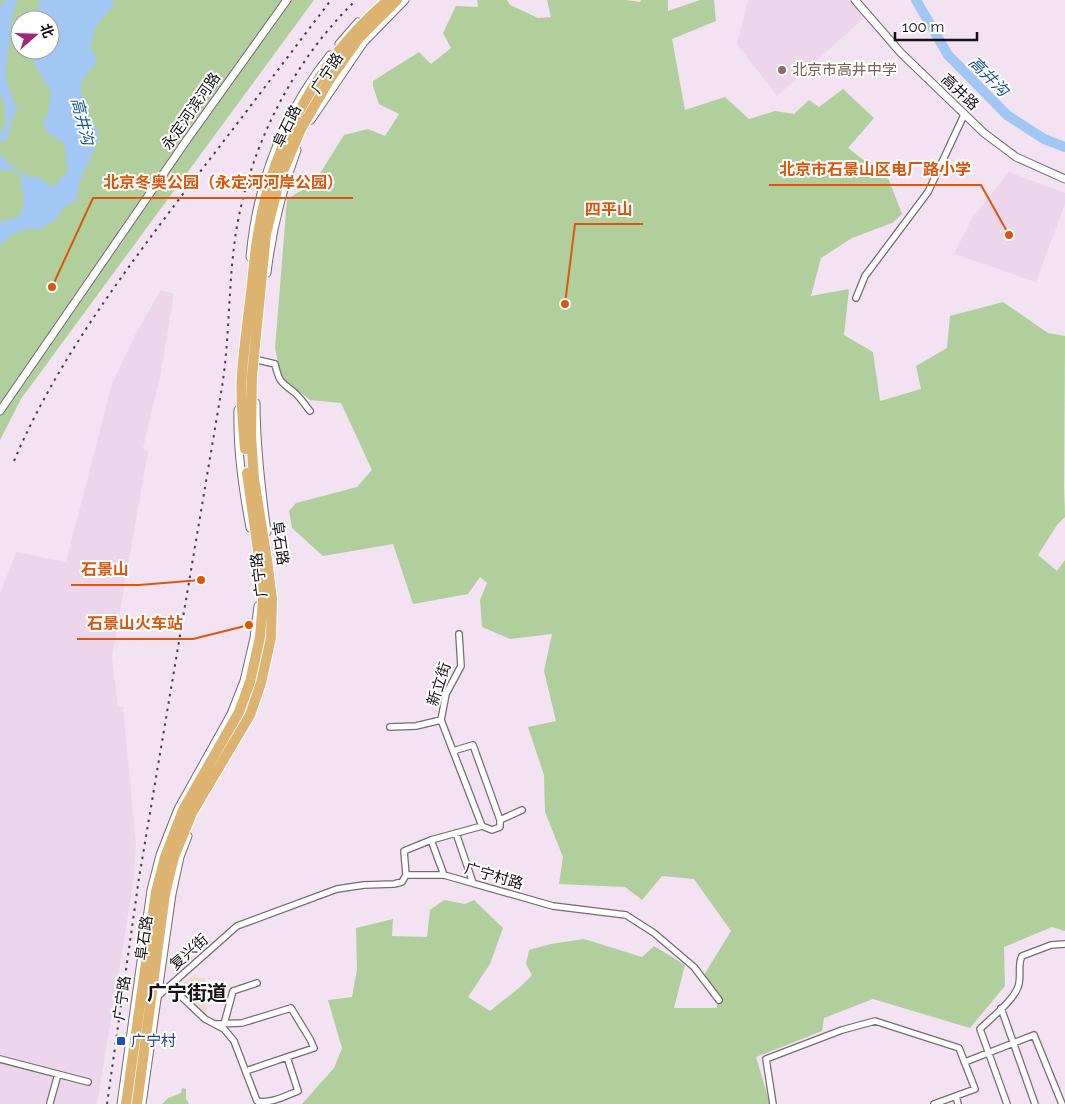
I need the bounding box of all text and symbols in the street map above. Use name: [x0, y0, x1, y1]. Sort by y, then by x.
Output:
north arrow: [10, 10, 60, 60]
scale bar: [895, 10, 978, 42]
text: 100 m: [902, 18, 944, 36]
text: 北: [37, 21, 57, 40]
street label: 广宁路: [307, 49, 347, 97]
water label: 高井沟: [965, 53, 1014, 101]
place label: 北京市高井中学: [792, 61, 897, 79]
marker: 北京市高井中学: [776, 64, 788, 76]
street label: 永定河滨河路: [158, 69, 224, 153]
street label: 高井路: [937, 70, 983, 114]
water label: 高井沟: [67, 96, 98, 149]
street label: 阜石路: [269, 102, 305, 150]
callout: 北京市石景山区电厂路小学: [769, 154, 981, 185]
text: 北京市石景山区电厂路小学: [779, 160, 971, 179]
callout: 北京冬奥公园（永定河河岸公园）: [93, 167, 353, 198]
text: 北京冬奥公园（永定河河岸公园）: [103, 173, 343, 192]
callout: 四平山: [575, 193, 643, 224]
text: 四平山: [585, 200, 633, 219]
street label: 阜石路: [268, 519, 292, 567]
street label: 广宁路: [247, 552, 271, 598]
callout: 石景山: [71, 554, 139, 585]
text: 石景山: [81, 560, 129, 579]
callout: 石景山火车站: [77, 608, 193, 639]
text: 石景山火车站: [87, 614, 183, 633]
street label: 新立街: [423, 660, 455, 708]
street label: 广宁村路: [463, 859, 525, 893]
street label: 阜石路: [132, 914, 156, 962]
street label: 复兴街: [166, 930, 212, 974]
street label: 广宁路: [110, 974, 134, 1022]
district label: 广宁街道: [147, 981, 227, 1005]
place label: 广宁村: [131, 1032, 176, 1050]
marker: 广宁村: [115, 1035, 127, 1047]

